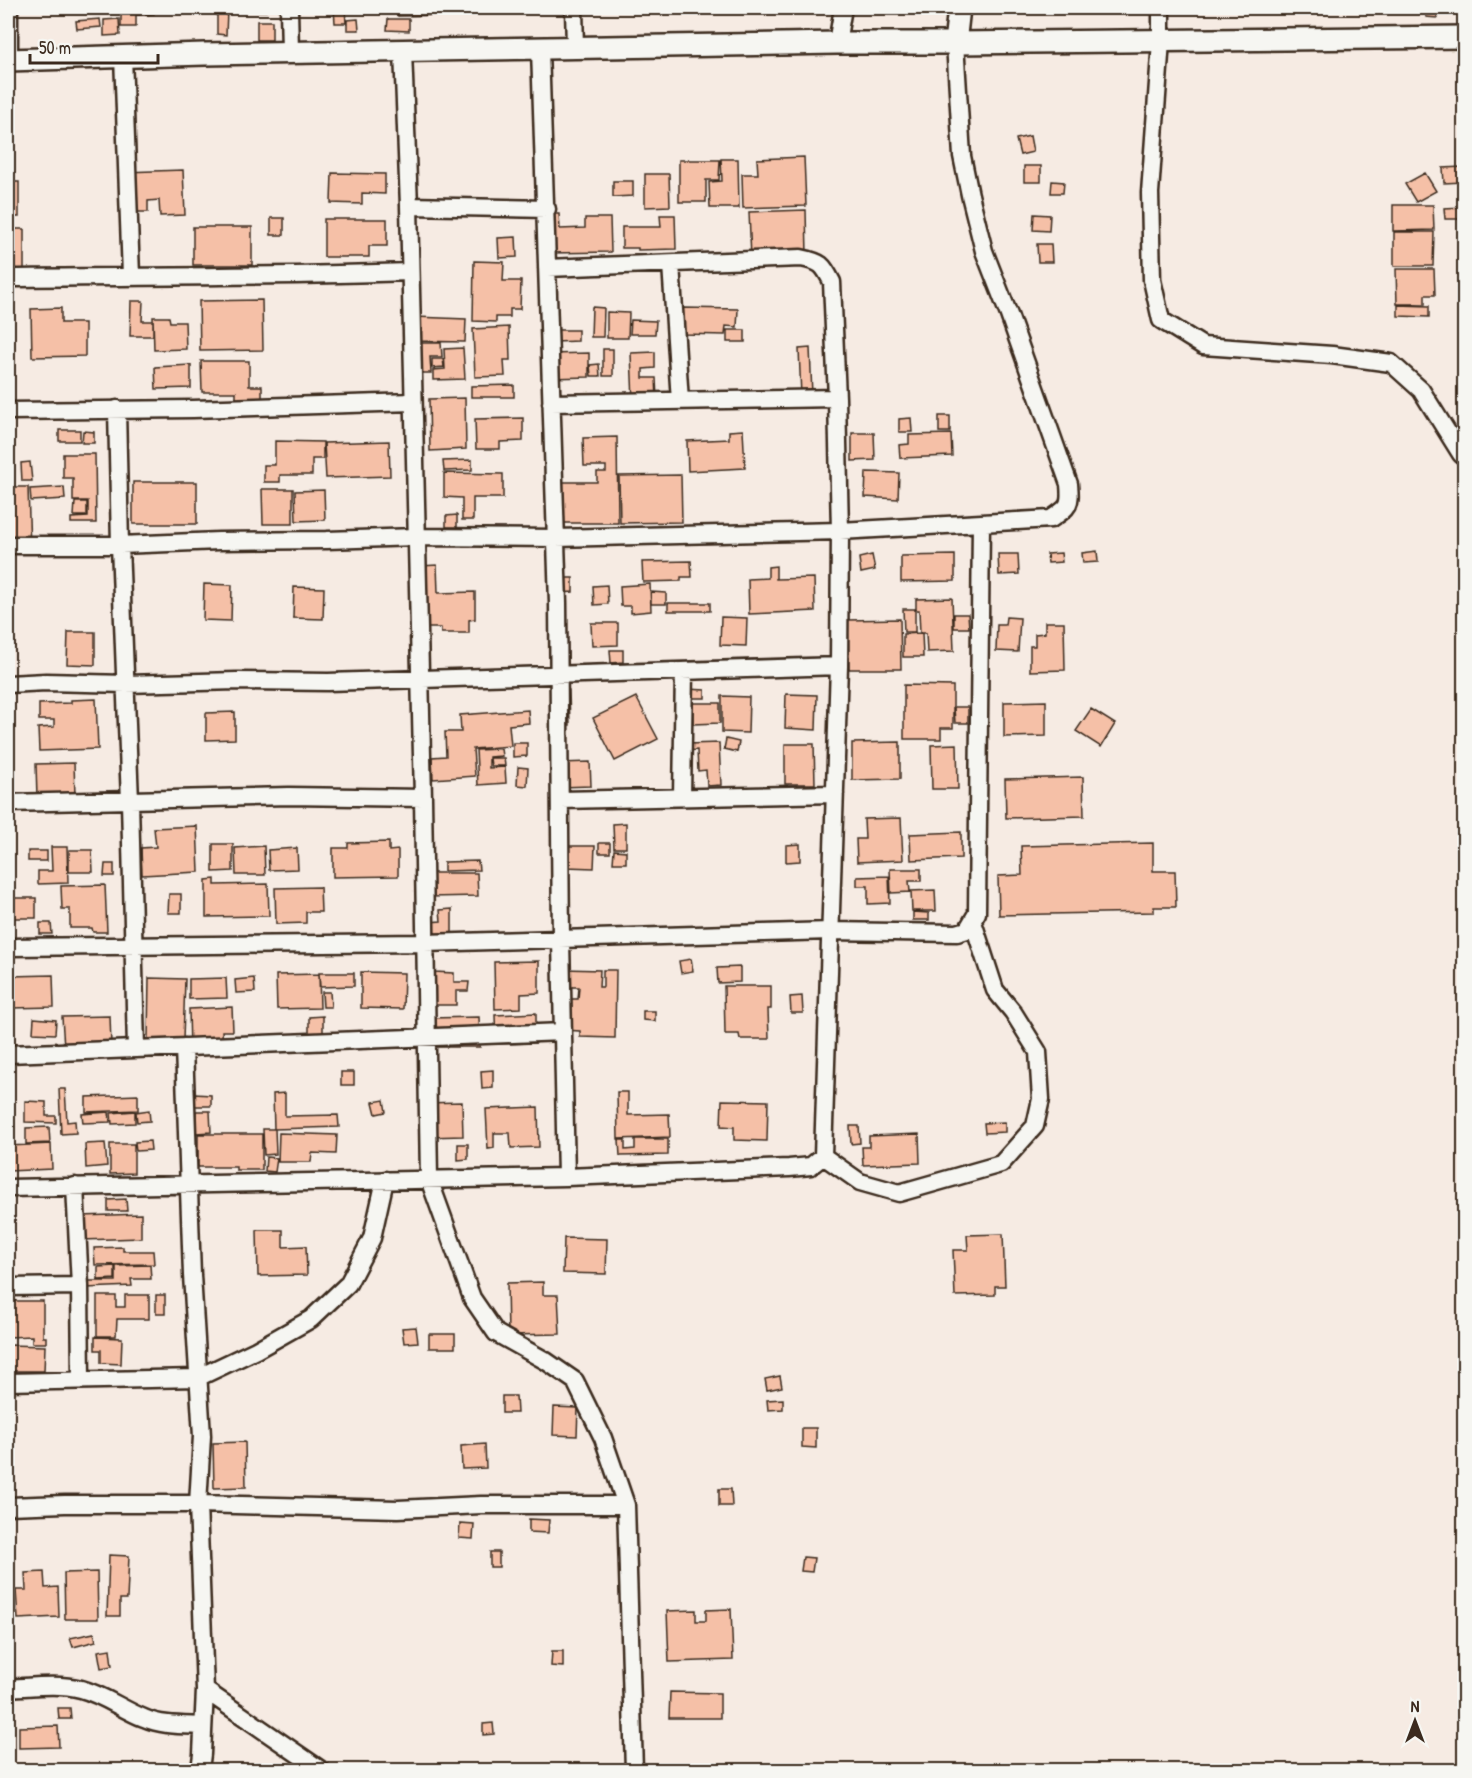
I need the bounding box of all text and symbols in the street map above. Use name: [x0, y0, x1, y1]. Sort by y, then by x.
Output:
scale bar: [30, 27, 158, 65]
text: 50 m: [39, 35, 71, 60]
north arrow: [1385, 1691, 1445, 1751]
text: N: [1411, 1695, 1420, 1717]

